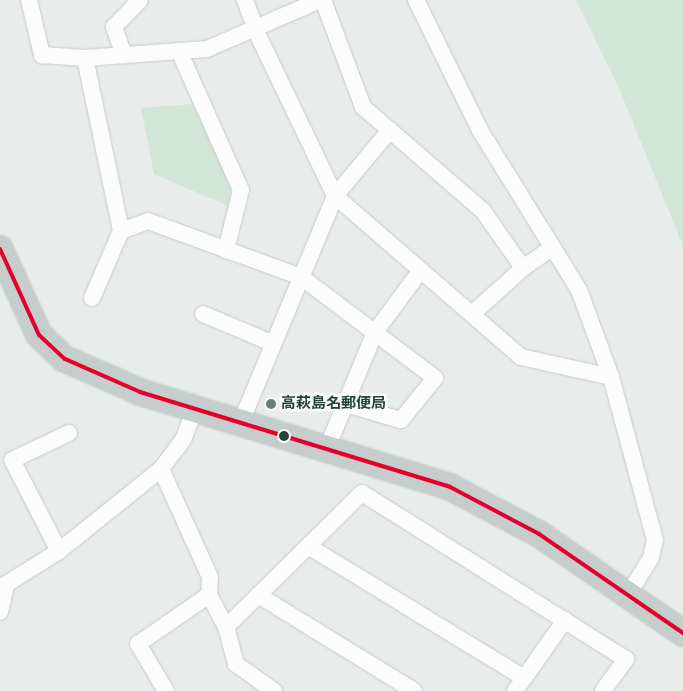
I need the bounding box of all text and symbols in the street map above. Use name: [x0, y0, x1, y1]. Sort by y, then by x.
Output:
place label: 高萩島名郵便局: [281, 395, 386, 413]
marker: 高萩島名郵便局: [265, 398, 277, 410]
unlabelled marker: [279, 431, 289, 441]

